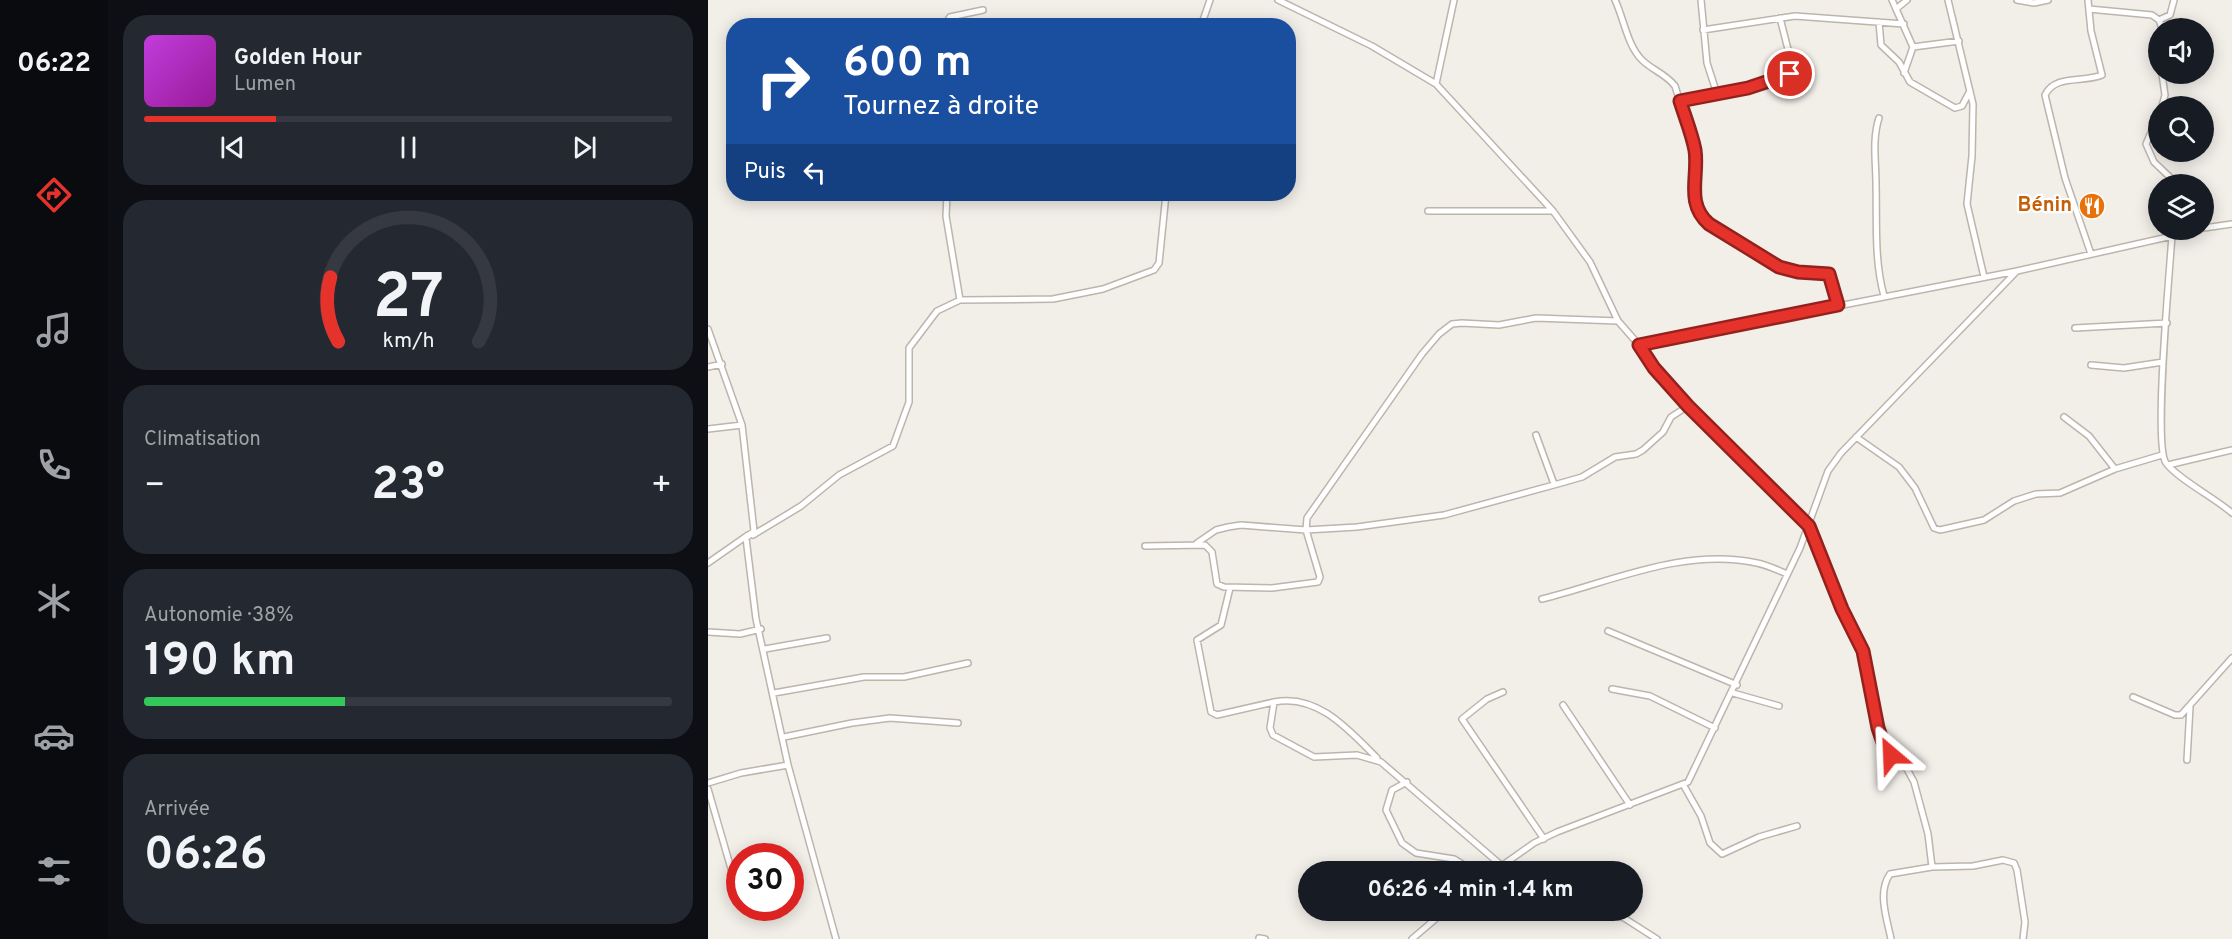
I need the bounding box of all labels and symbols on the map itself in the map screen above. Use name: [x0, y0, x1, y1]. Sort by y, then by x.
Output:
pin: [1764, 48, 1815, 99]
restaurant icon: Bénin: [2077, 191, 2107, 221]
place label: Bénin: [2018, 193, 2072, 219]
position arrow: [1859, 723, 1923, 787]
speed limit sign: 30: [726, 843, 804, 921]

